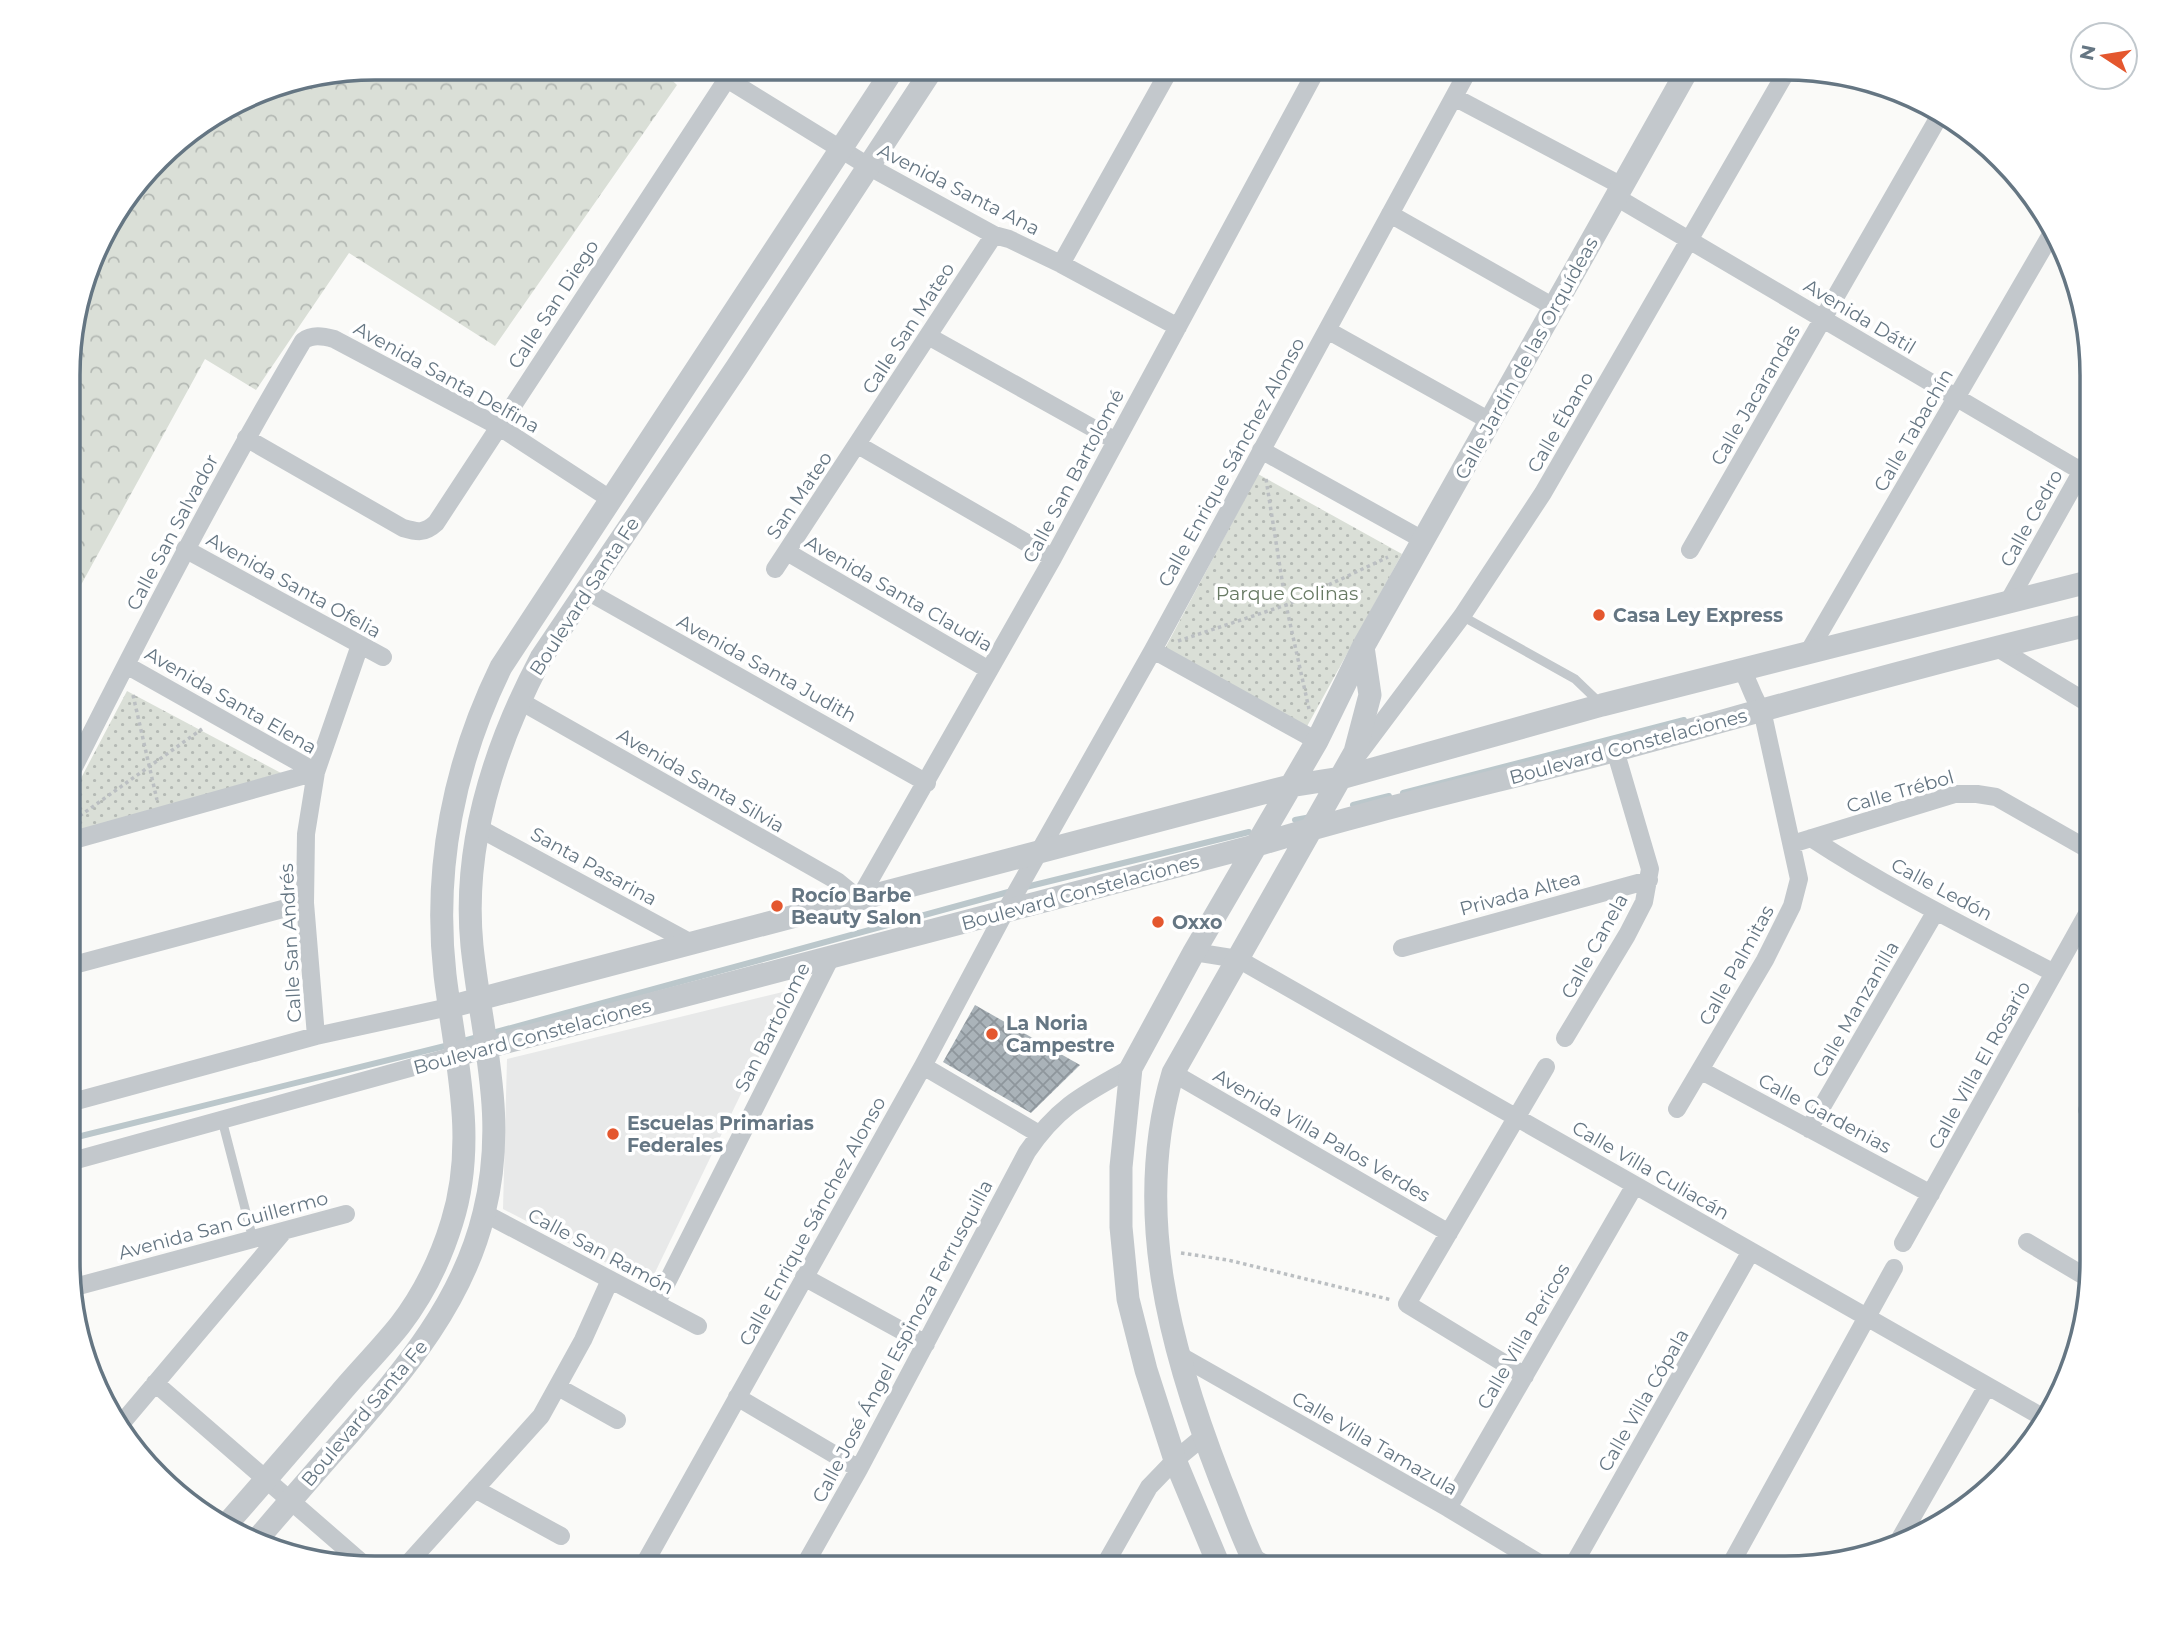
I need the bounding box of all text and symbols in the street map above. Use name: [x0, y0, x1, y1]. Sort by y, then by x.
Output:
north arrow: [2069, 21, 2139, 91]
text: N: [2075, 43, 2101, 62]
street label: Avenida Santa Ana: [874, 139, 1044, 240]
street label: Calle Jardín de las Orquídeas: [1450, 233, 1603, 484]
street label: Calle San Diego: [503, 235, 604, 373]
street label: Calle San Mateo: [857, 258, 960, 398]
street label: Avenida Dátil: [1800, 274, 1920, 359]
street label: Avenida Santa Delfina: [350, 317, 544, 438]
street label: Calle Jacarandas: [1706, 321, 1805, 469]
street label: Calle Enrique Sánchez Alonso: [1153, 334, 1310, 591]
street label: Calle Tabachín: [1869, 365, 1958, 496]
street label: Calle Ébano: [1522, 368, 1599, 477]
street label: Calle San Bartolomé: [1018, 386, 1129, 567]
street label: San Mateo: [762, 447, 837, 544]
street label: Calle San Salvador: [122, 450, 223, 614]
street label: Calle Cedro: [1995, 465, 2068, 571]
street label: Boulevard Santa Fe: [525, 513, 644, 680]
street label: Avenida Santa Ofelia: [202, 528, 385, 643]
street label: Avenida Santa Claudia: [801, 530, 997, 657]
park label: Parque Colinas: [1216, 582, 1358, 605]
place label: Casa Ley Express: [1613, 604, 1783, 627]
marker: Casa Ley Express: [1591, 607, 1607, 623]
street label: Avenida Santa Judith: [673, 610, 860, 727]
street label: Avenida Santa Elena: [141, 642, 321, 759]
street label: Boulevard Constelaciones: [1507, 704, 1750, 789]
street label: Avenida Santa Silvia: [613, 723, 789, 838]
street label: Calle Trébol: [1844, 765, 1956, 818]
street label: Santa Pasarina: [527, 822, 661, 911]
street label: Boulevard Constelaciones: [959, 850, 1202, 935]
street label: Calle Ledón: [1887, 853, 1996, 926]
street label: Calle San Andrés: [275, 863, 306, 1023]
street label: Privada Altea: [1457, 866, 1583, 921]
place label: Rocío Barbe Beauty Salon: [791, 884, 922, 929]
street label: Calle Canela: [1556, 890, 1633, 1003]
marker: Rocío Barbe Beauty Salon: [769, 898, 785, 914]
street label: Calle Palmitas: [1694, 901, 1779, 1029]
place label: Oxxo: [1172, 911, 1223, 934]
marker: Oxxo: [1150, 914, 1166, 930]
street label: Calle Manzanilla: [1807, 937, 1904, 1082]
street label: San Bartolome: [730, 959, 815, 1096]
street label: Calle Villa El Rosario: [1924, 977, 2035, 1154]
street label: Boulevard Constelaciones: [411, 994, 654, 1079]
place label: La Noria Campestre: [1006, 1012, 1115, 1057]
marker: La Noria Campestre: [984, 1026, 1000, 1042]
street label: Avenida Villa Palos Verdes: [1209, 1064, 1434, 1207]
street label: Calle Gardenias: [1754, 1069, 1895, 1158]
street label: Calle Enrique Sánchez Alonso: [734, 1093, 891, 1350]
place label: Escuelas Primarias Federales: [627, 1112, 814, 1157]
street label: Calle Villa Culiacán: [1568, 1116, 1733, 1225]
marker: Escuelas Primarias Federales: [605, 1126, 621, 1142]
street label: Calle José Ángel Espinoza Ferrusquilla: [807, 1176, 998, 1507]
street label: Avenida San Guillermo: [116, 1186, 331, 1265]
street label: Calle San Ramón: [524, 1203, 678, 1300]
street label: Calle Villa Pericos: [1472, 1259, 1575, 1413]
street label: Calle Villa Cópala: [1593, 1325, 1694, 1476]
street label: Boulevard Santa Fe: [296, 1335, 432, 1491]
street label: Calle Villa Tamazula: [1288, 1387, 1462, 1500]

